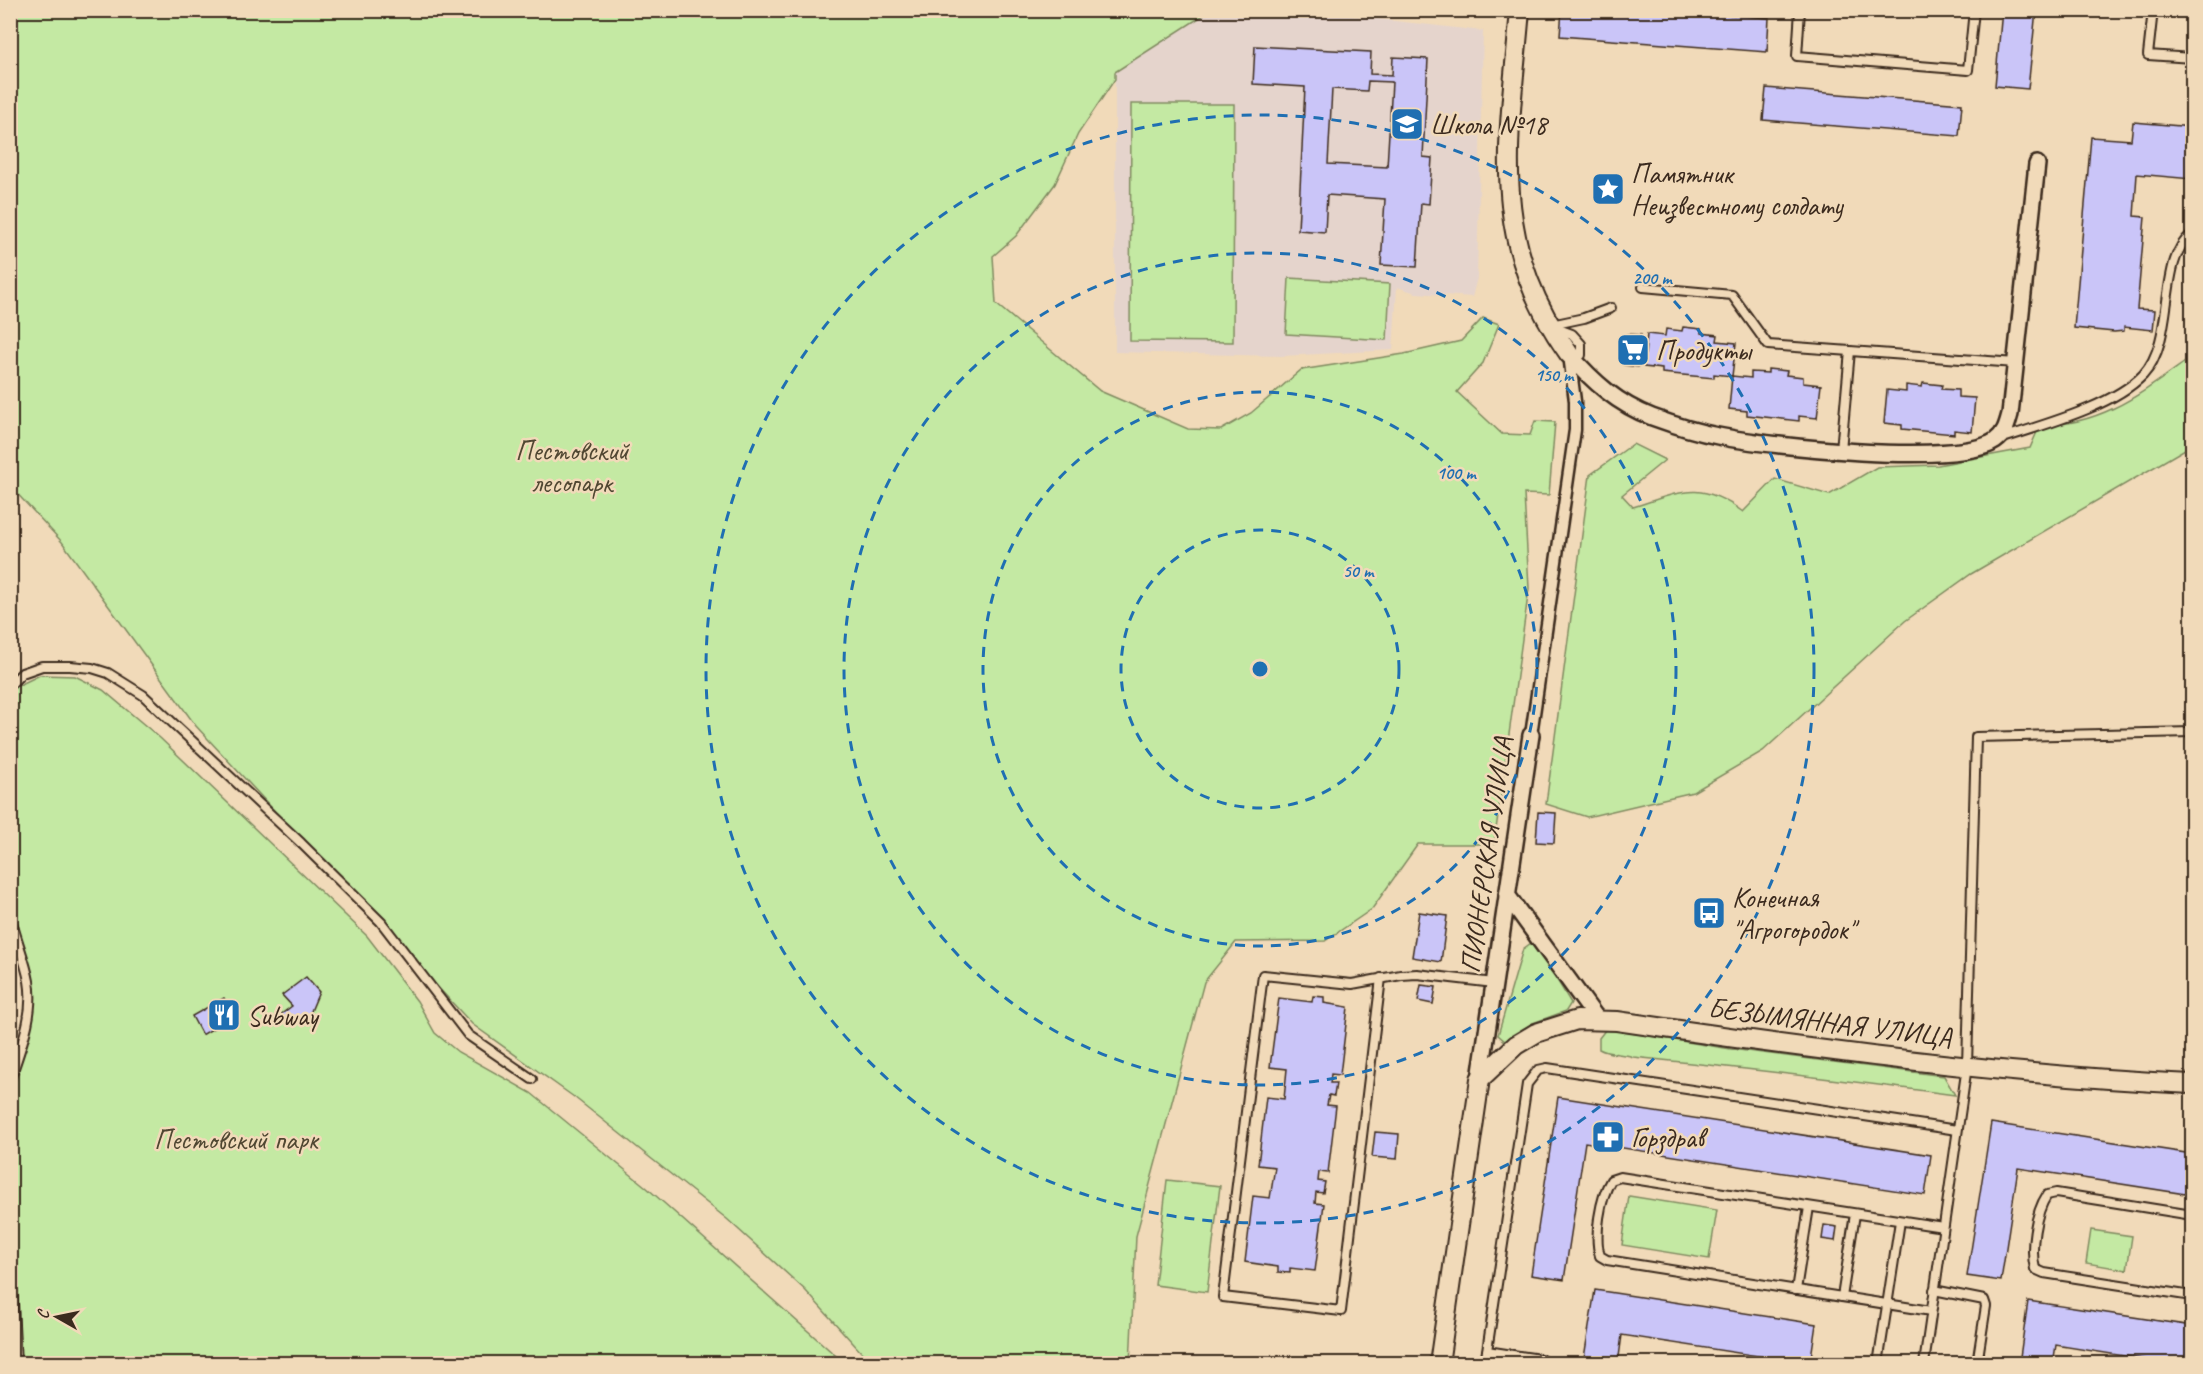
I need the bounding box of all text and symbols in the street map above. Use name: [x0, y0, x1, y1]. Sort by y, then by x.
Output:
school or university icon: Школа №18: [1389, 106, 1425, 142]
place label: Школа №18: [1430, 107, 1549, 142]
place label: Памятник Неизвестному солдату: [1631, 156, 1845, 224]
place icon: Памятник Неизвестному солдату: [1590, 171, 1626, 207]
text: 200 m: [1633, 267, 1673, 289]
supermarket icon: Продукты: [1615, 332, 1651, 368]
place label: Продукты: [1656, 333, 1753, 368]
text: 150 m: [1535, 364, 1575, 386]
park label: Пестовский лесопарк: [515, 433, 630, 500]
text: 100 m: [1437, 462, 1477, 484]
text: 50 m: [1343, 560, 1375, 582]
centre of rings: [1250, 659, 1270, 679]
street label: ПИОНЕРСКАЯ УЛИЦА: [1452, 734, 1520, 975]
place label: Конечная "Агрогородок": [1732, 880, 1860, 947]
bus stop icon: Конечная "Агрогородок": [1691, 895, 1727, 931]
street label: БЕЗЫМЯННАЯ УЛИЦА: [1706, 990, 1955, 1054]
restaurant icon: Subway: [206, 997, 242, 1033]
place label: Subway: [247, 998, 320, 1033]
pharmacy icon: Горздрав: [1590, 1119, 1626, 1155]
place label: Горздрав: [1631, 1120, 1709, 1155]
park label: Пестовский парк: [154, 1122, 320, 1157]
north arrow: [27, 1287, 87, 1347]
text: С: [33, 1307, 54, 1320]

